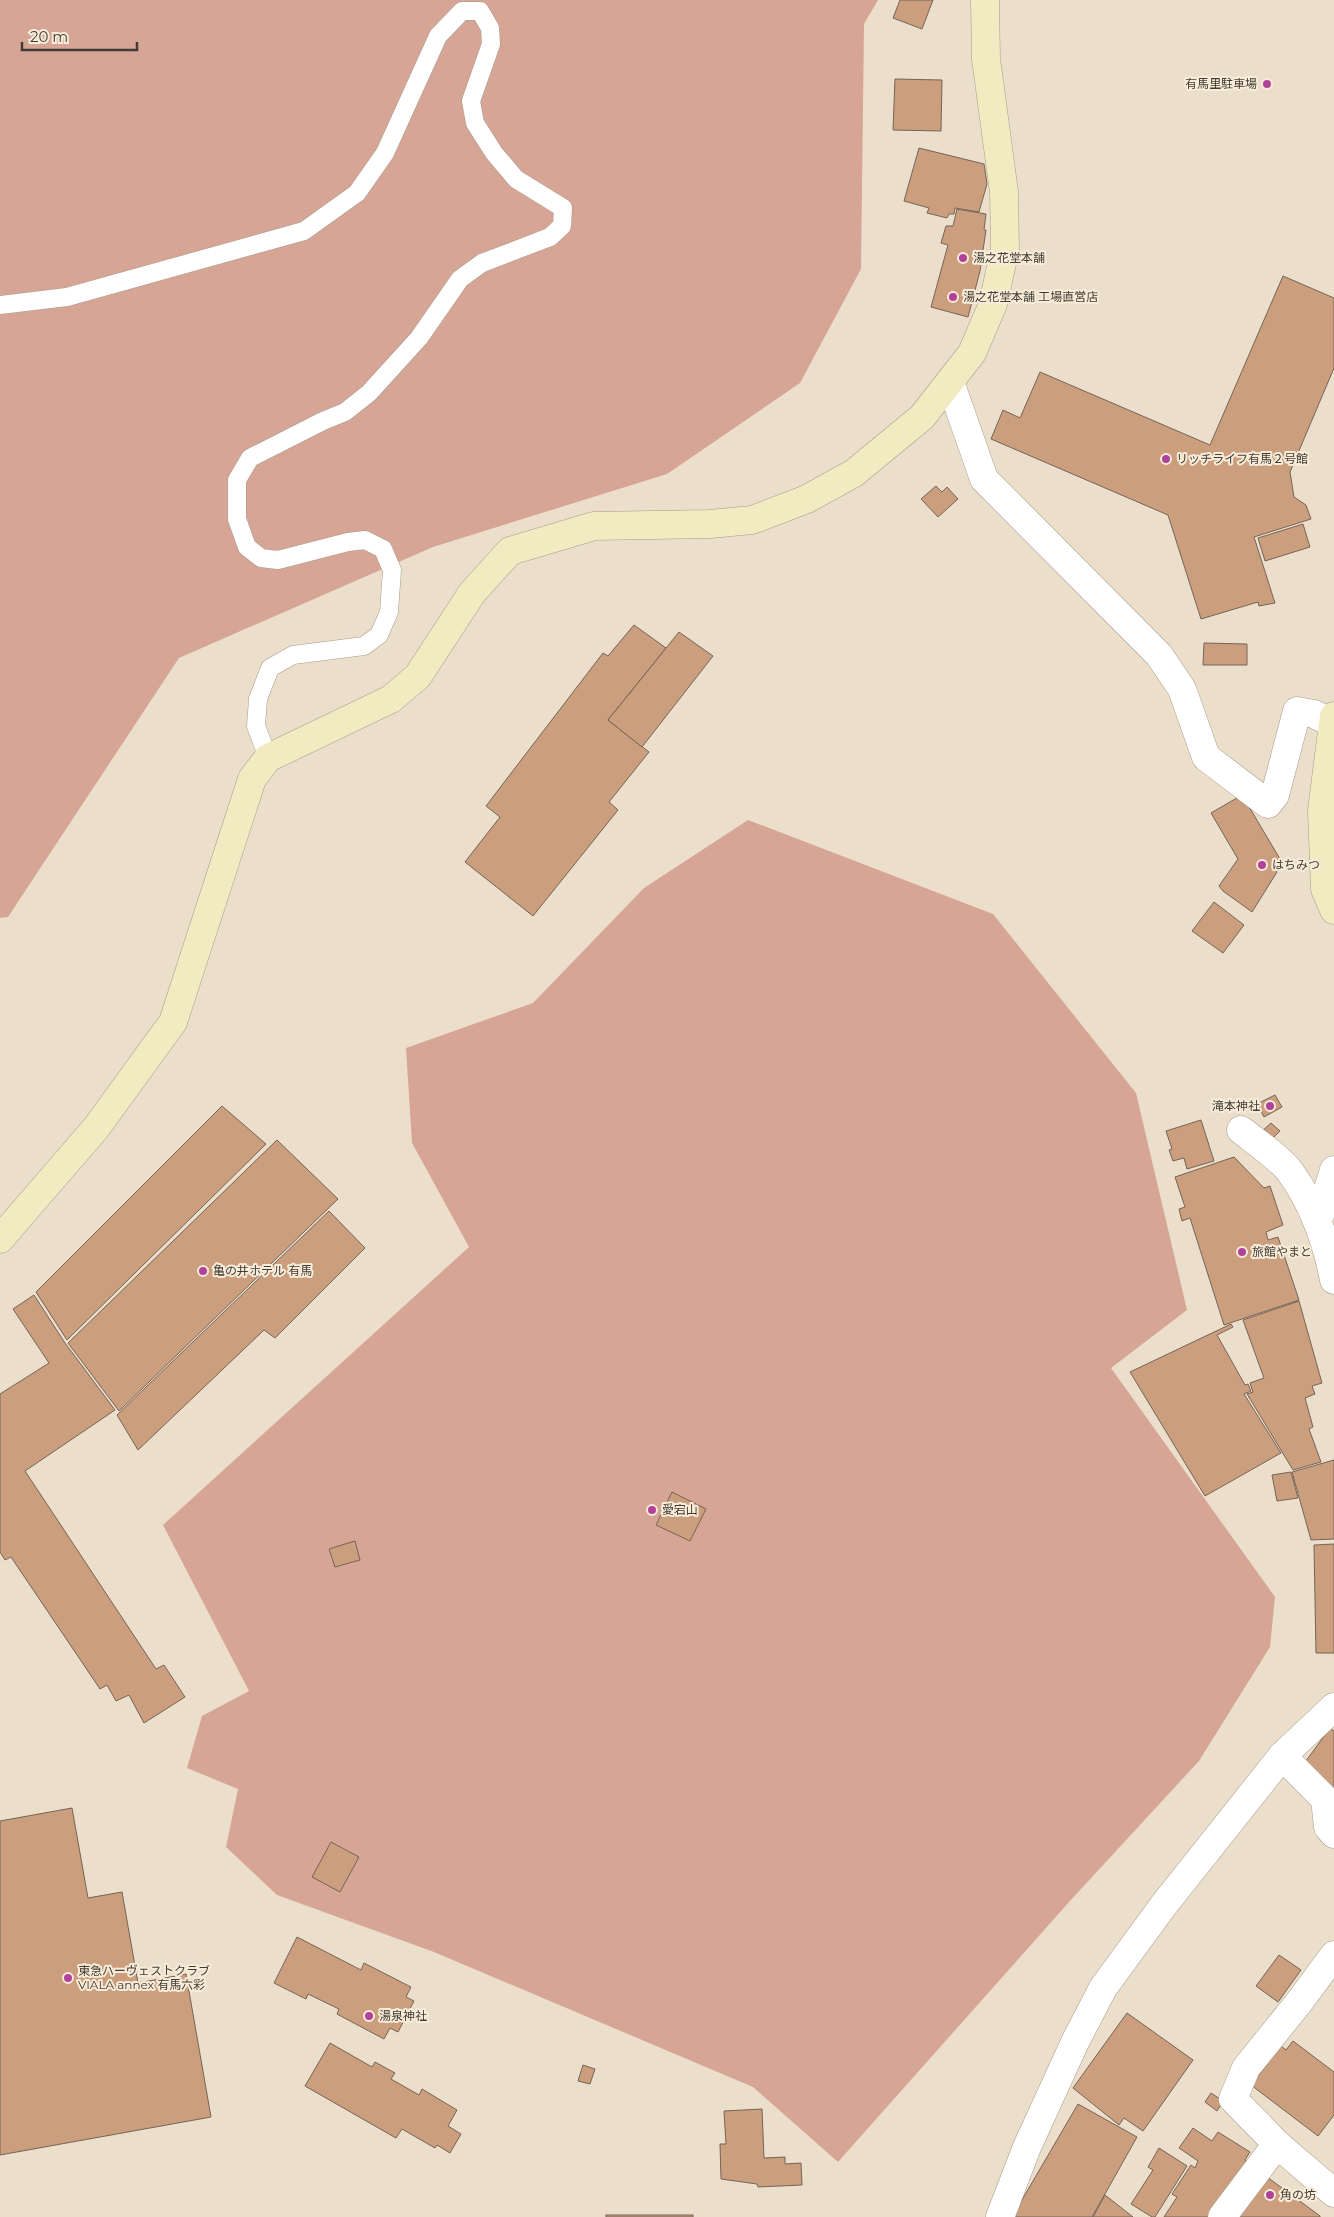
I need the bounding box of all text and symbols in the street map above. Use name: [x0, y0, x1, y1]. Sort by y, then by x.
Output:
scale bar: [22, 20, 138, 52]
text: 20 m: [30, 27, 68, 46]
place label: 有馬里駐車場: [1185, 76, 1257, 91]
marker: 有馬里駐車場: [1261, 78, 1273, 90]
place label: 湯之花堂本舗: [973, 250, 1045, 265]
marker: 湯之花堂本舗: [957, 252, 969, 264]
place label: 湯之花堂本舗 工場直営店: [963, 289, 1098, 304]
marker: 湯之花堂本舗 工場直営店: [947, 291, 959, 303]
place label: リッチライフ有馬２号館: [1176, 451, 1308, 466]
marker: リッチライフ有馬２号館: [1160, 453, 1172, 465]
place label: はちみつ: [1272, 857, 1320, 872]
marker: はちみつ: [1256, 859, 1268, 871]
place label: 滝本神社: [1212, 1098, 1260, 1113]
marker: 滝本神社: [1264, 1100, 1276, 1112]
place label: 旅館やまと: [1252, 1244, 1312, 1259]
marker: 旅館やまと: [1236, 1246, 1248, 1258]
place label: 亀の井ホテル 有馬: [213, 1263, 312, 1278]
marker: 亀の井ホテル 有馬: [197, 1265, 209, 1277]
place label: 愛宕山: [662, 1502, 698, 1517]
marker: 愛宕山: [646, 1504, 658, 1516]
place label: 東急ハーヴェストクラブ VIALA annex 有馬六彩: [78, 1963, 210, 1992]
marker: 東急ハーヴェストクラブ VIALA annex 有馬六彩: [62, 1972, 74, 1984]
place label: 湯泉神社: [379, 2008, 427, 2023]
marker: 湯泉神社: [363, 2010, 375, 2022]
place label: 角の坊: [1280, 2187, 1316, 2202]
marker: 角の坊: [1264, 2189, 1276, 2201]

